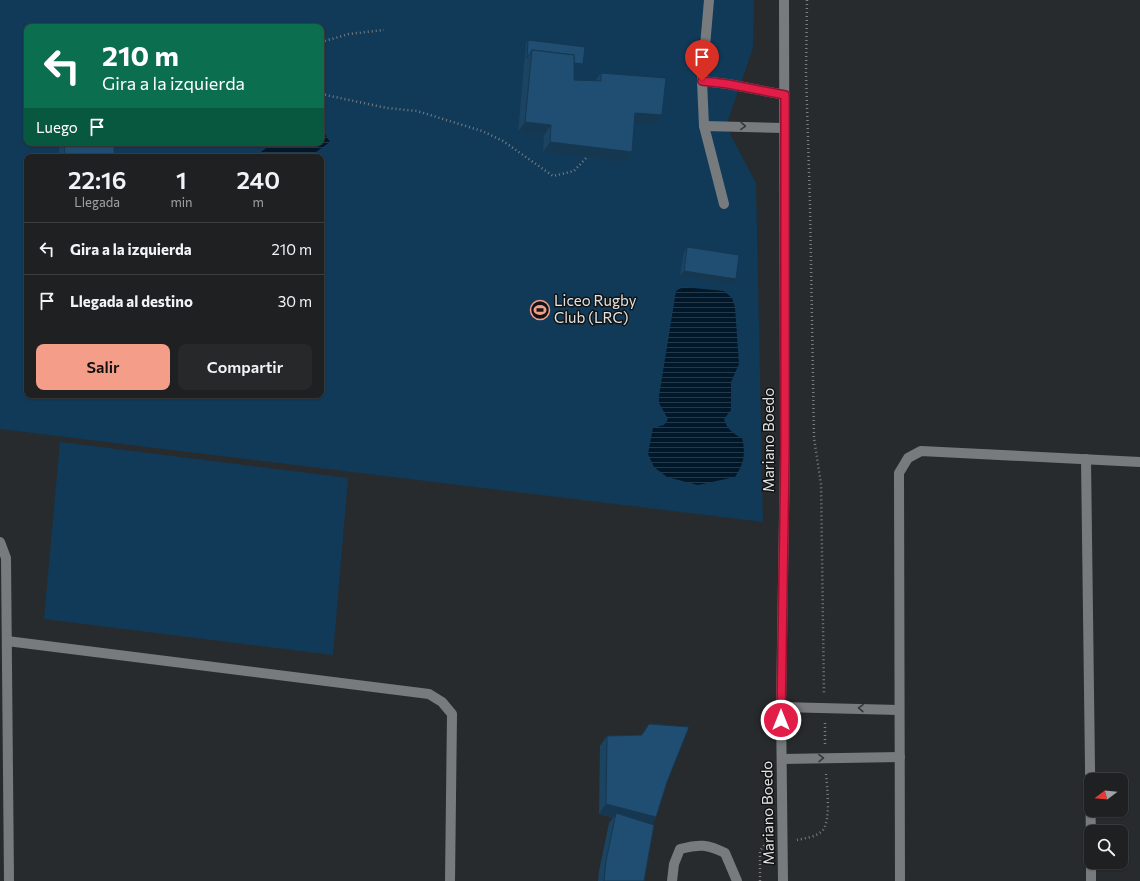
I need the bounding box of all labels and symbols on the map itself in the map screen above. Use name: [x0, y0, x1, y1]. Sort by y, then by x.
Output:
pin: [685, 40, 719, 81]
one-way arrow: [740, 122, 746, 131]
place label: Liceo Rugby Club (LRC): [554, 291, 637, 326]
sports icon: Liceo Rugby Club (LRC): [529, 299, 551, 321]
street label: Mariano Boedo: [759, 388, 777, 492]
position arrow: [760, 699, 802, 741]
one-way arrow: [858, 704, 864, 713]
one-way arrow: [818, 754, 824, 762]
street label: Mariano Boedo: [757, 761, 777, 865]
north arrow: [1084, 773, 1128, 817]

